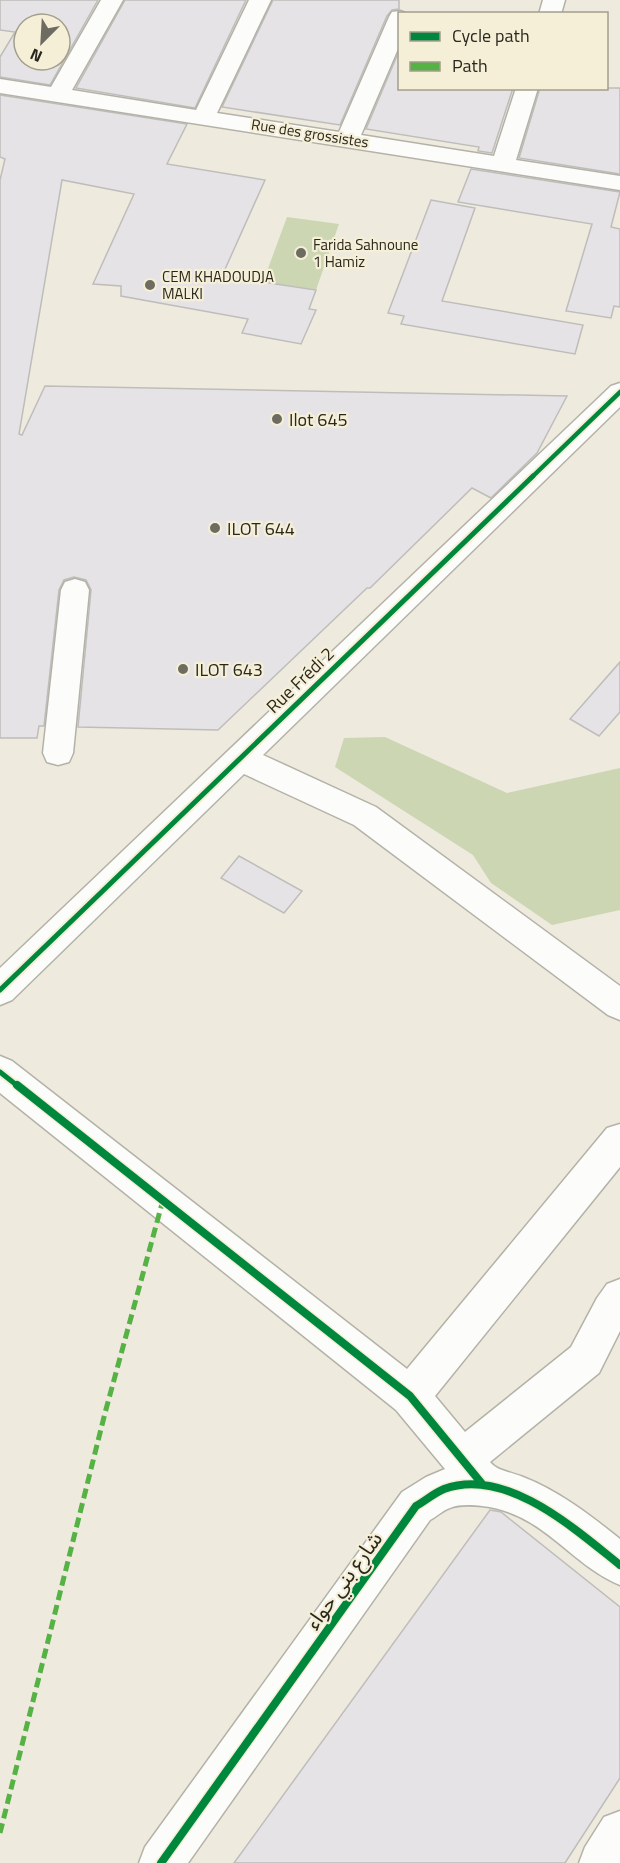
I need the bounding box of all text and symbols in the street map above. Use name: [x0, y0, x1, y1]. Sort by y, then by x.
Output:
north arrow: [12, 12, 72, 72]
legend: [398, 12, 608, 90]
text: Cycle path: [452, 22, 530, 49]
text: N: [26, 42, 46, 69]
text: Path: [452, 52, 488, 79]
street label: Rue des grossistes: [250, 112, 370, 154]
place label: Farida Sahnoune 1 Hamiz: [313, 233, 418, 273]
marker: Farida Sahnoune 1 Hamiz: [294, 246, 308, 260]
place label: CEM KHADOUDJA MALKI: [162, 265, 274, 305]
marker: CEM KHADOUDJA MALKI: [143, 278, 157, 292]
place label: Ilot 645: [289, 406, 348, 433]
marker: Ilot 645: [270, 412, 284, 426]
place label: ILOT 644: [227, 515, 295, 542]
marker: ILOT 644: [208, 521, 222, 535]
street label: Rue Frédi 2: [260, 641, 340, 719]
place label: ILOT 643: [195, 656, 263, 683]
marker: ILOT 643: [176, 662, 190, 676]
street label: شارع بني حواء: [296, 1524, 390, 1636]

